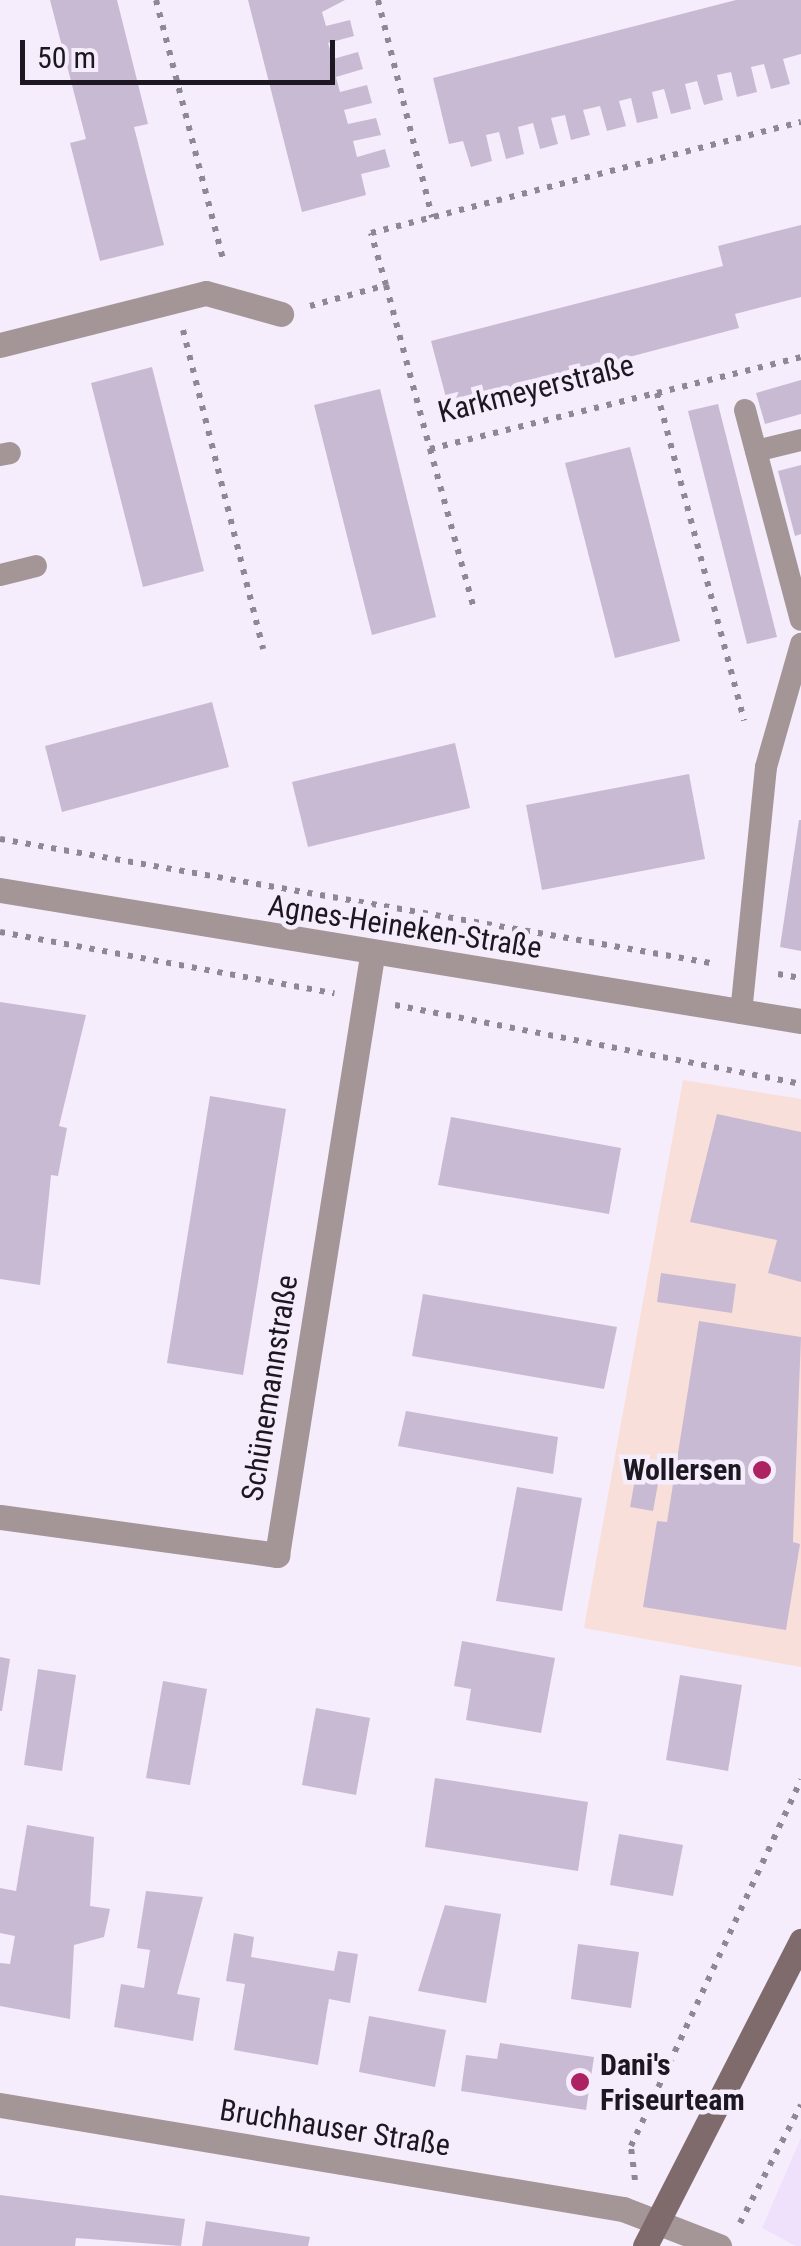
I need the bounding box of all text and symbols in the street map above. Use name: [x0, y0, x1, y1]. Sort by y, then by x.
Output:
scale bar: [25, 20, 340, 82]
text: 50 m: [37, 40, 96, 75]
street label: Karkmeyerstraße: [434, 347, 638, 431]
street label: Agnes-Heineken-Straße: [266, 888, 544, 966]
street label: Schünemannstraße: [234, 1272, 306, 1504]
place label: Wollersen: [623, 1452, 742, 1488]
marker: Wollersen: [751, 1459, 773, 1481]
place label: Dani's Friseurteam: [600, 2047, 745, 2118]
marker: Dani's Friseurteam: [569, 2071, 591, 2093]
street label: Bruchhauser Straße: [217, 2092, 453, 2164]

